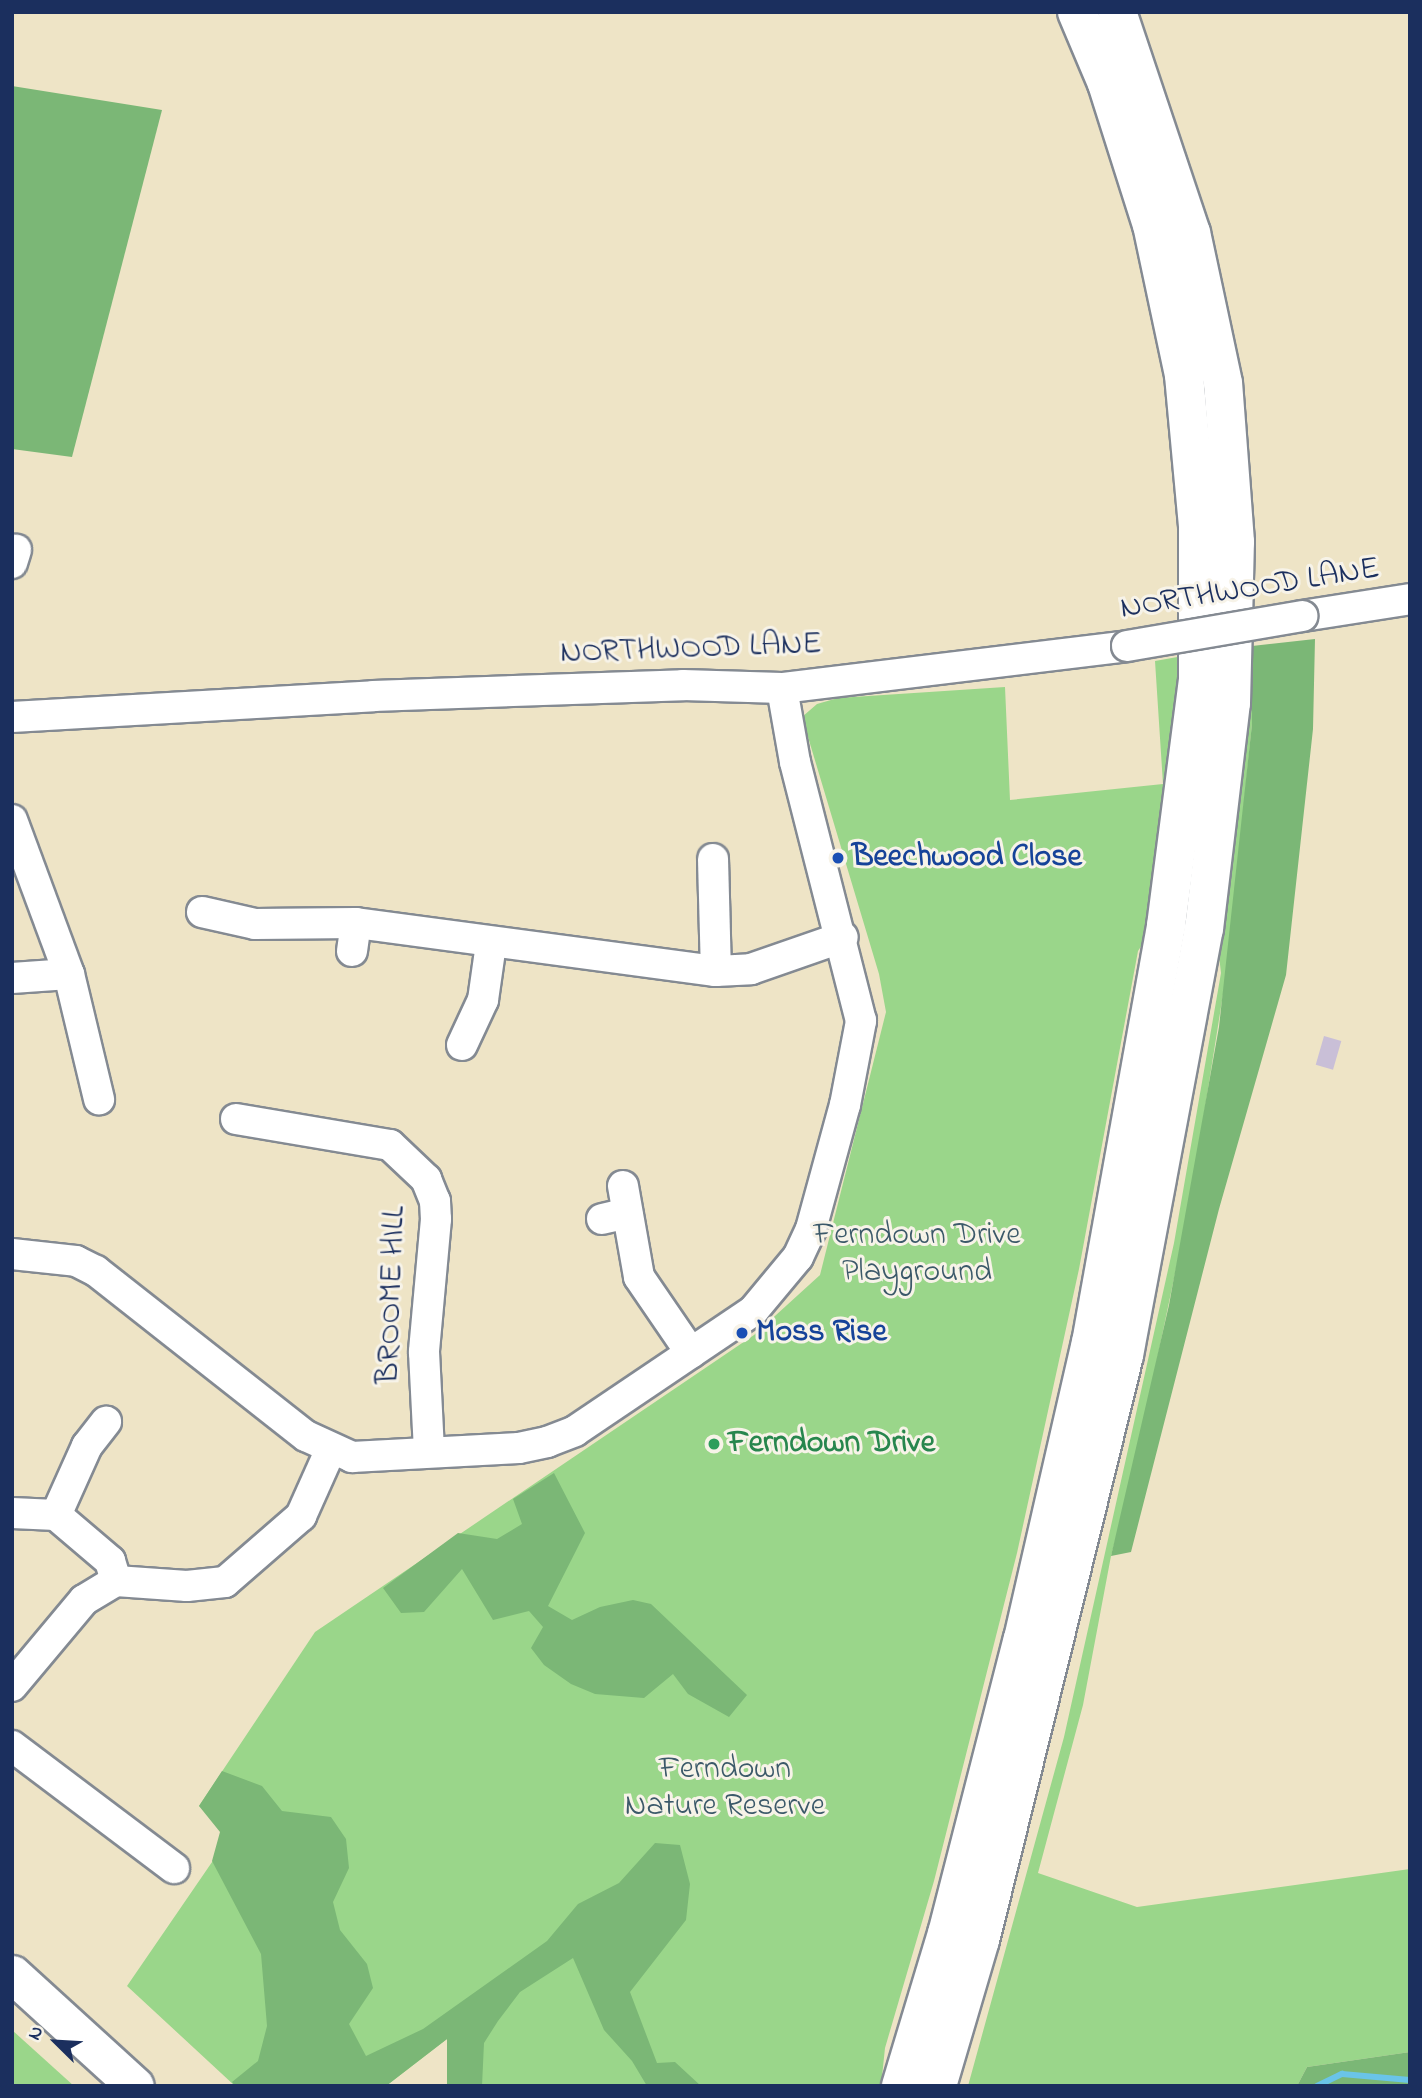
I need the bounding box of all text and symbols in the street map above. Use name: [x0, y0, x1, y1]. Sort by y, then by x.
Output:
street label: NORTHWOOD LANE: [1118, 551, 1382, 629]
street label: NORTHWOOD LANE: [560, 626, 822, 674]
place label: Beechwood Close: [852, 839, 1082, 877]
marker: Beechwood Close: [830, 850, 846, 866]
street label: BROOME HILL: [371, 1205, 415, 1385]
park label: Ferndown Drive Playground: [814, 1218, 1020, 1293]
place label: Moss Rise: [756, 1314, 887, 1352]
marker: Moss Rise: [734, 1325, 750, 1341]
place label: Ferndown Drive: [728, 1425, 935, 1463]
marker: Ferndown Drive: [706, 1436, 722, 1452]
park label: Ferndown Nature Reserve: [625, 1752, 825, 1827]
north arrow: [21, 2007, 91, 2077]
text: N: [21, 2022, 51, 2045]

